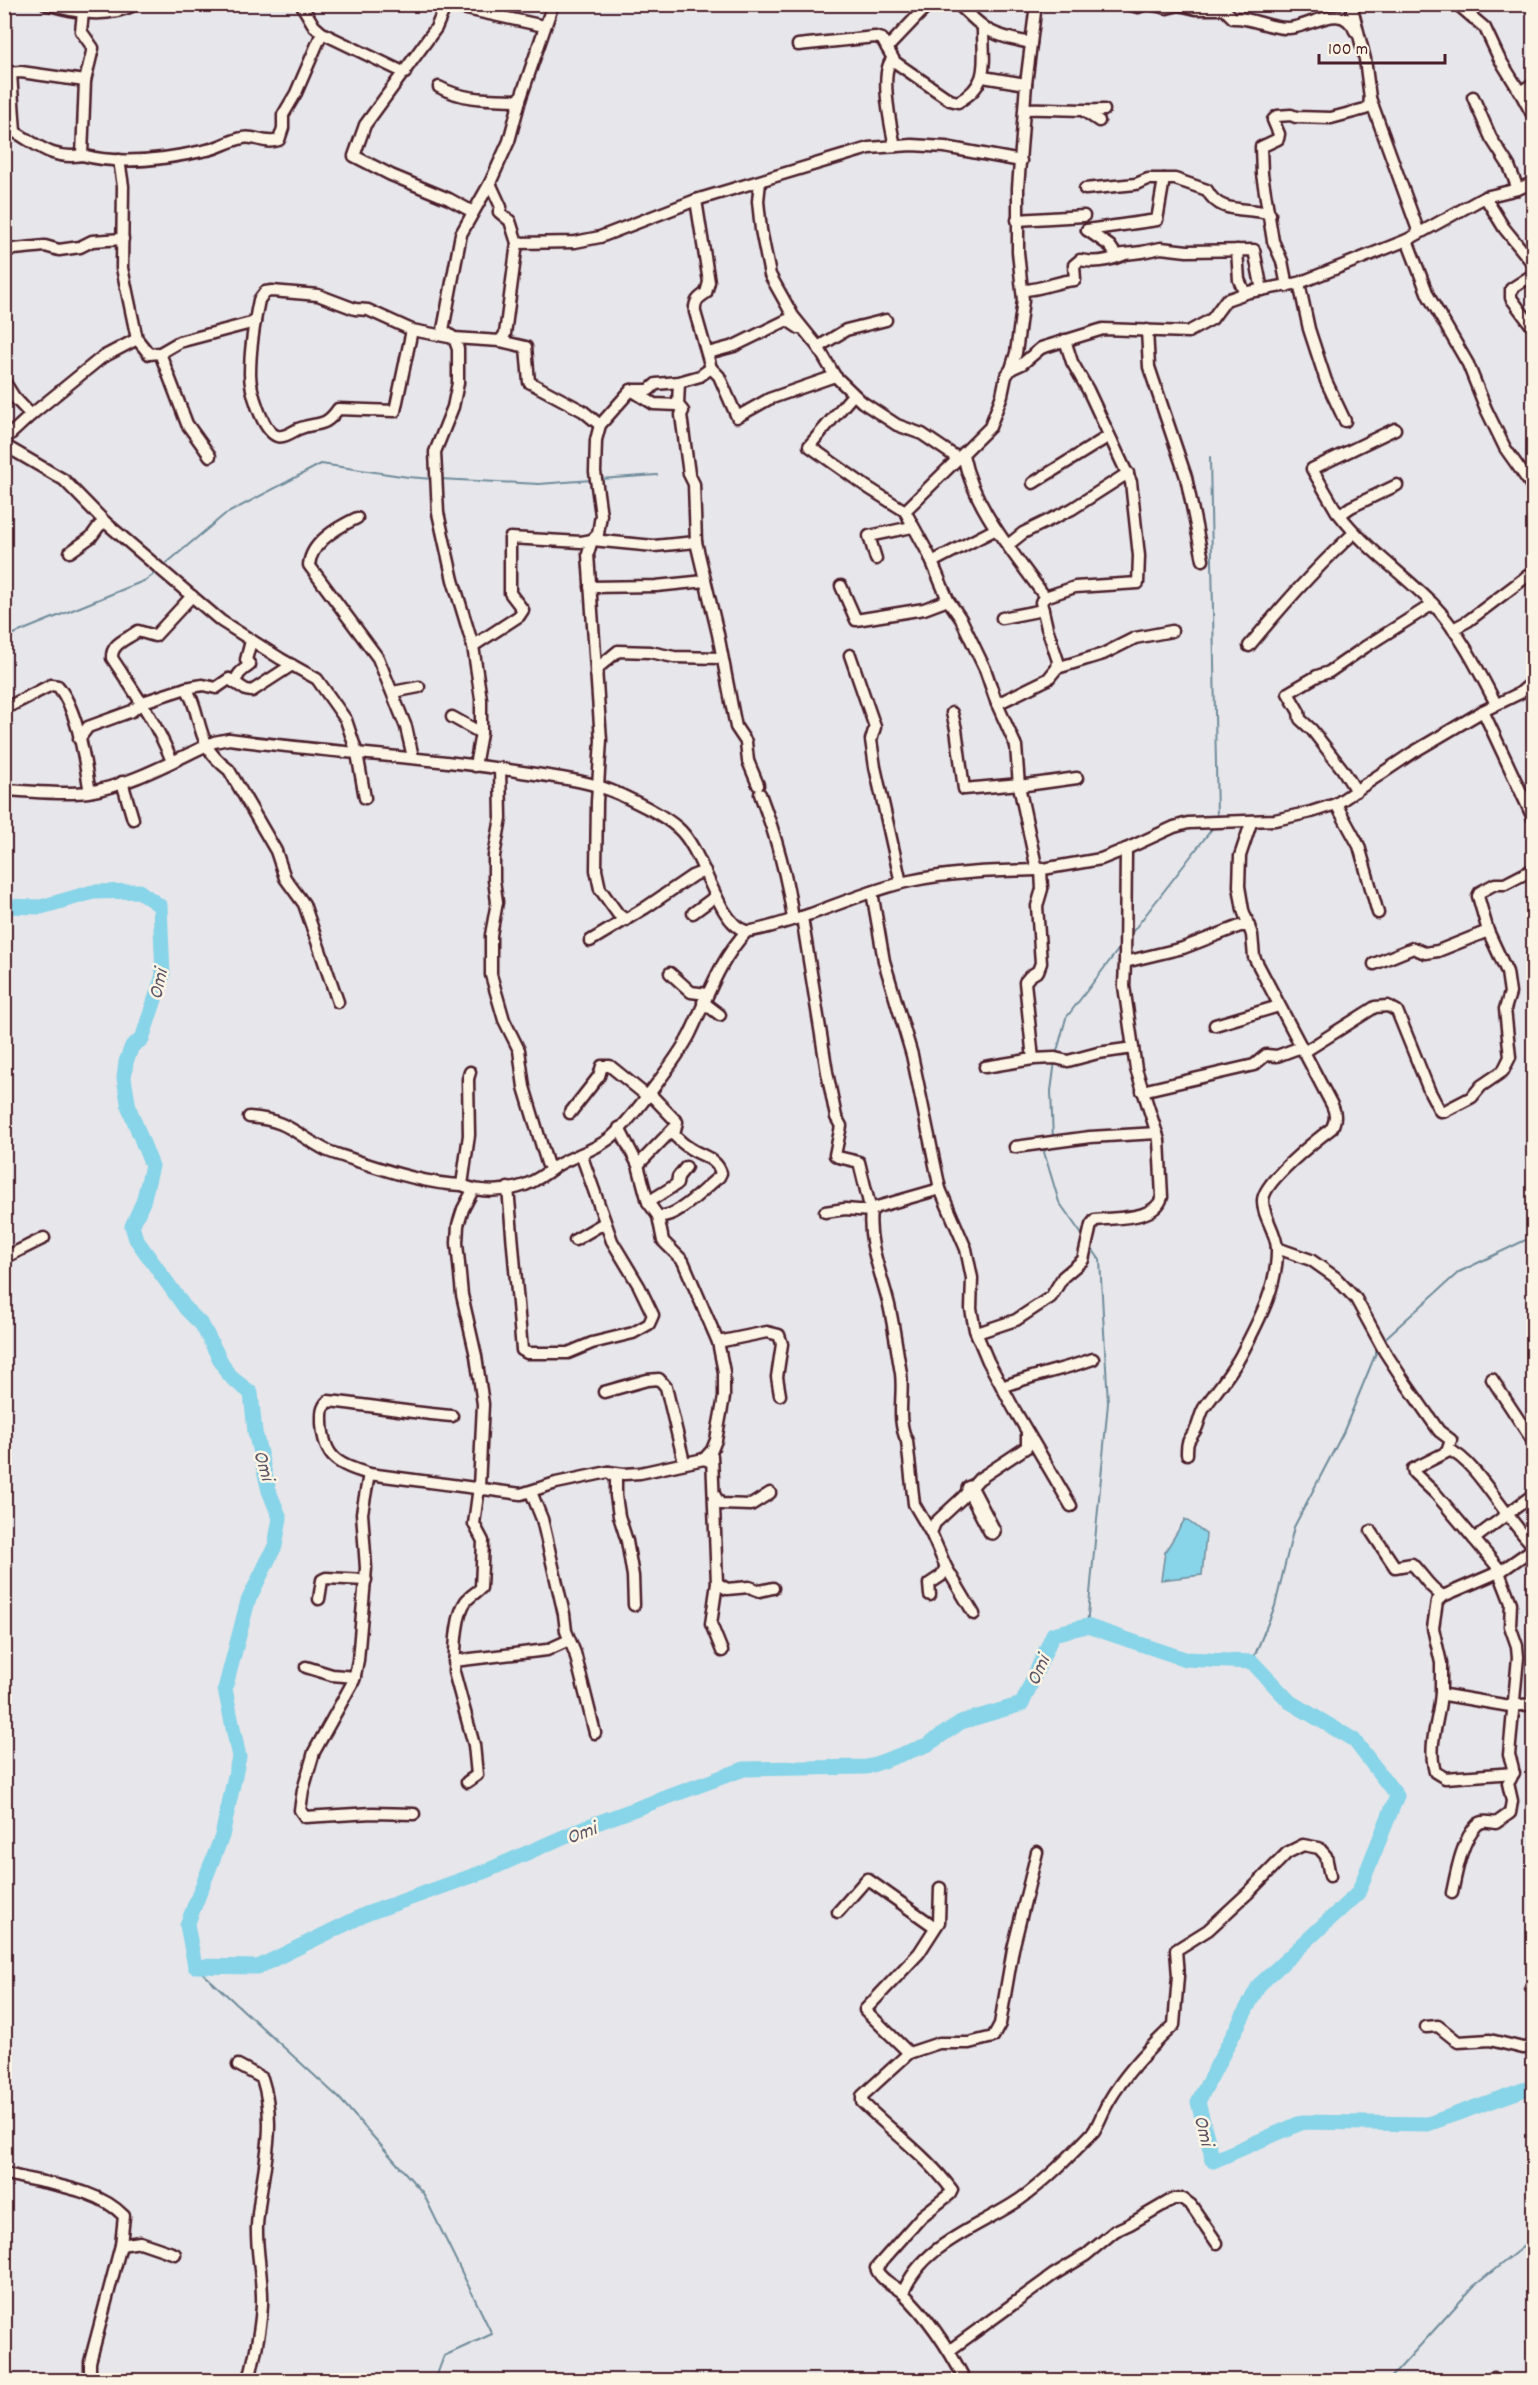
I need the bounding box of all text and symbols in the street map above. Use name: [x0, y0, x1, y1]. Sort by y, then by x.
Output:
scale bar: [1319, 27, 1445, 65]
text: 100 m: [1328, 38, 1368, 63]
water label: Omi: [142, 964, 178, 1003]
water label: Omi: [244, 1447, 282, 1488]
water label: Omi: [1020, 1648, 1061, 1691]
water label: Omi: [563, 1814, 605, 1854]
water label: Omi: [1184, 2112, 1221, 2152]

